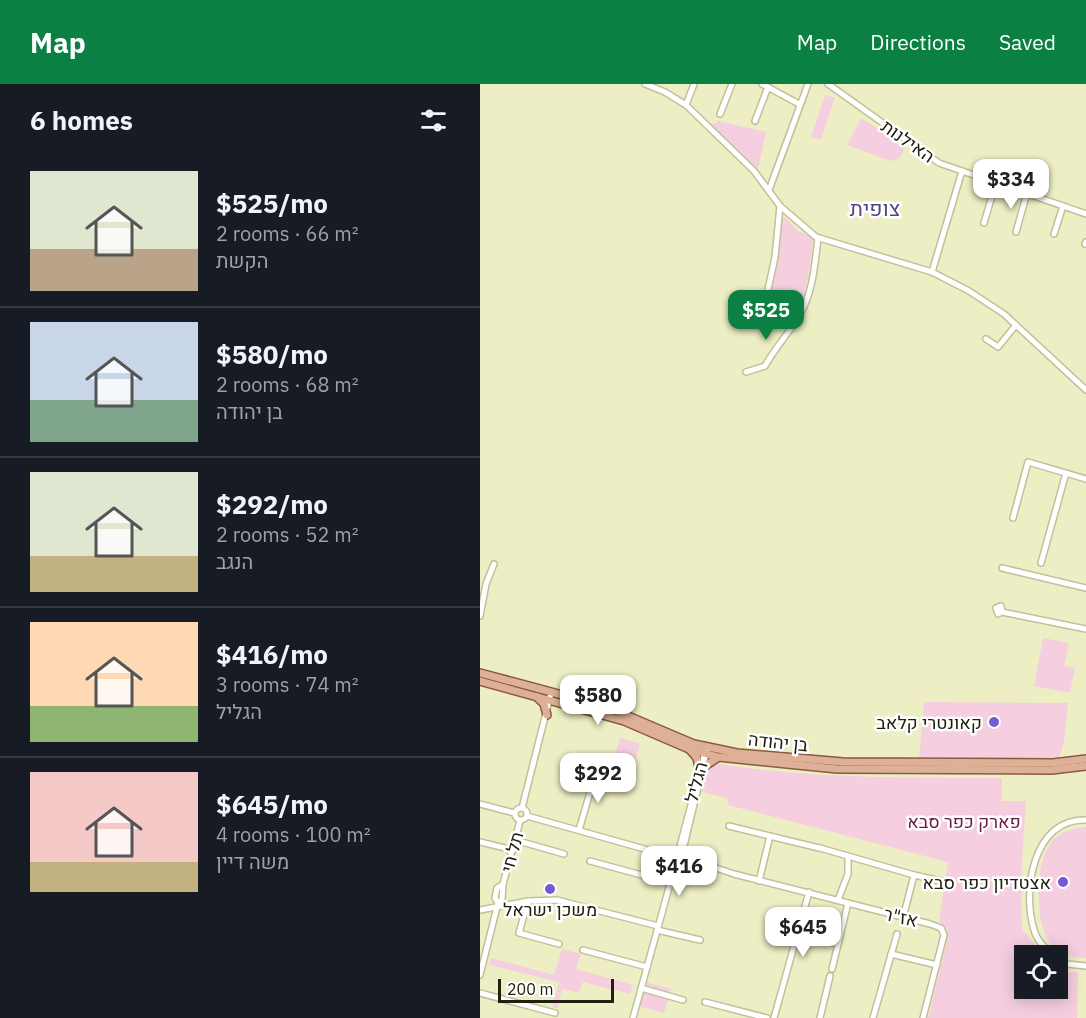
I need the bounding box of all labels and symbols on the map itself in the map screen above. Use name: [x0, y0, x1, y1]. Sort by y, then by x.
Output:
street label: האילנות: [877, 114, 939, 168]
pin: $334: [975, 159, 1047, 210]
district label: צופית: [850, 194, 900, 222]
pin: $525: [730, 290, 802, 341]
pin: $580: [562, 675, 634, 726]
place label: קאונטרי קלאב: [876, 711, 982, 734]
marker: קאונטרי קלאב: [987, 715, 1001, 729]
street label: בן יהודה: [747, 727, 810, 757]
pin: $292: [562, 753, 634, 804]
street label: הגליל: [680, 759, 712, 805]
park label: פארק כפר סבא: [907, 810, 1021, 833]
street label: תל חי: [496, 829, 528, 875]
pin: $416: [643, 846, 715, 897]
place label: אצטדיון כפר סבא: [922, 871, 1051, 894]
marker: אצטדיון כפר סבא: [1056, 875, 1070, 889]
marker: משכן ישראל: [543, 882, 557, 896]
place label: משכן ישראל: [503, 898, 597, 921]
street label: אז"ר: [882, 902, 920, 932]
pin: $645: [767, 907, 839, 958]
scale bar: [498, 976, 614, 1004]

